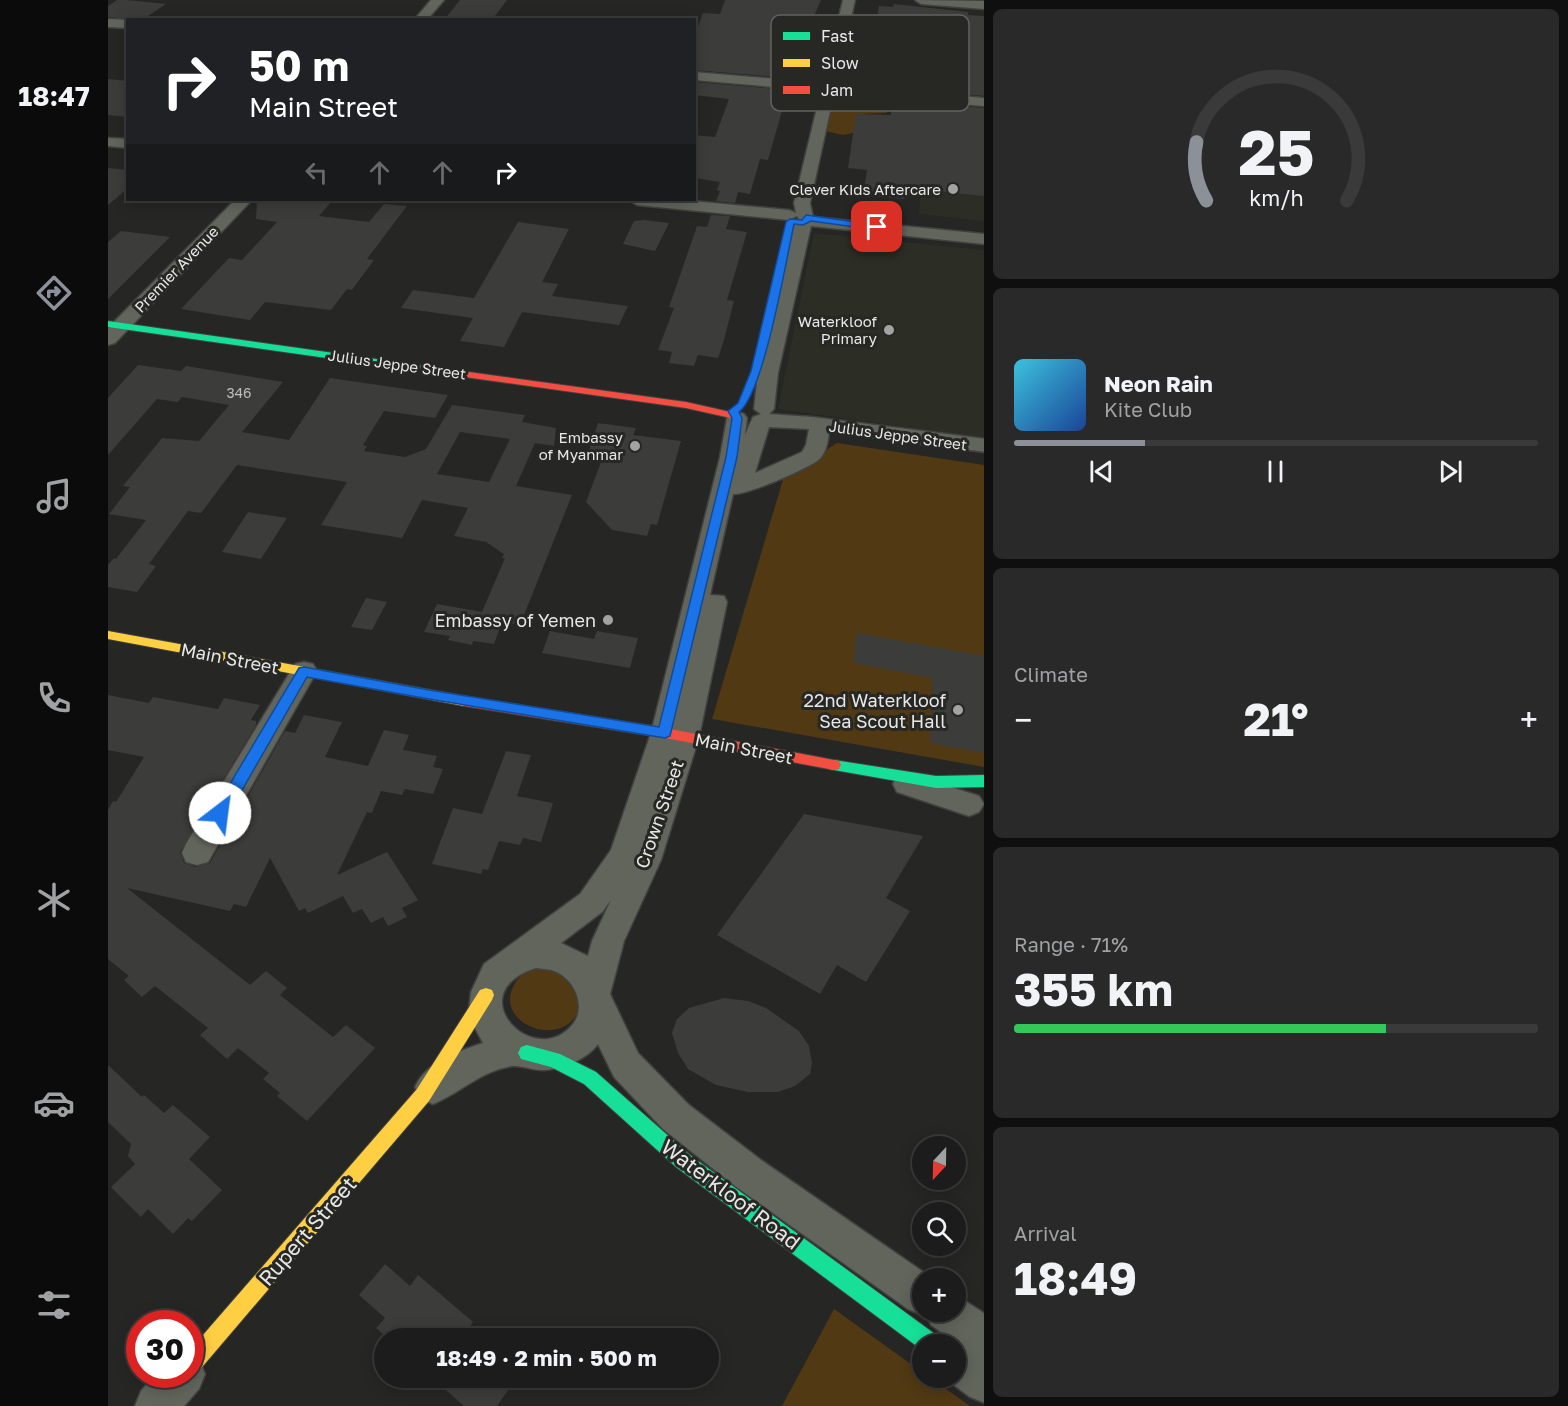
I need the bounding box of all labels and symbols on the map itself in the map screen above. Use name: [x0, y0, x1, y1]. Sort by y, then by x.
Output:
legend: [771, 15, 969, 111]
text: Fast: [821, 26, 854, 46]
text: Slow: [821, 53, 859, 73]
text: Jam: [821, 80, 853, 100]
place label: Clever Kids Aftercare: [789, 180, 941, 198]
marker: Clever Kids Aftercare: [946, 182, 960, 196]
pin: [851, 201, 902, 252]
street label: Premier Avenue: [130, 222, 222, 316]
place label: Waterkloof Primary: [798, 312, 878, 347]
marker: Waterkloof Primary: [882, 323, 896, 337]
street label: Julius Jeppe Street: [327, 345, 467, 383]
house number: 346: [226, 384, 252, 401]
street label: Julius Jeppe Street: [828, 416, 968, 454]
place label: Embassy of Myanmar: [539, 428, 624, 463]
marker: Embassy of Myanmar: [628, 439, 642, 453]
place label: Embassy of Yemen: [435, 609, 596, 631]
marker: Embassy of Yemen: [601, 613, 615, 627]
street label: Main Street: [179, 638, 281, 678]
place label: 22nd Waterkloof Sea Scout Hall: [804, 689, 946, 732]
marker: 22nd Waterkloof Sea Scout Hall: [951, 703, 965, 717]
street label: Main Street: [693, 728, 795, 768]
street label: Crown Street: [630, 757, 688, 871]
position arrow: [188, 781, 252, 845]
street label: Waterkloof Road: [656, 1133, 806, 1255]
north arrow: [912, 1136, 966, 1190]
street label: Rupert Street: [253, 1171, 361, 1291]
speed limit sign: 30: [126, 1310, 204, 1388]

